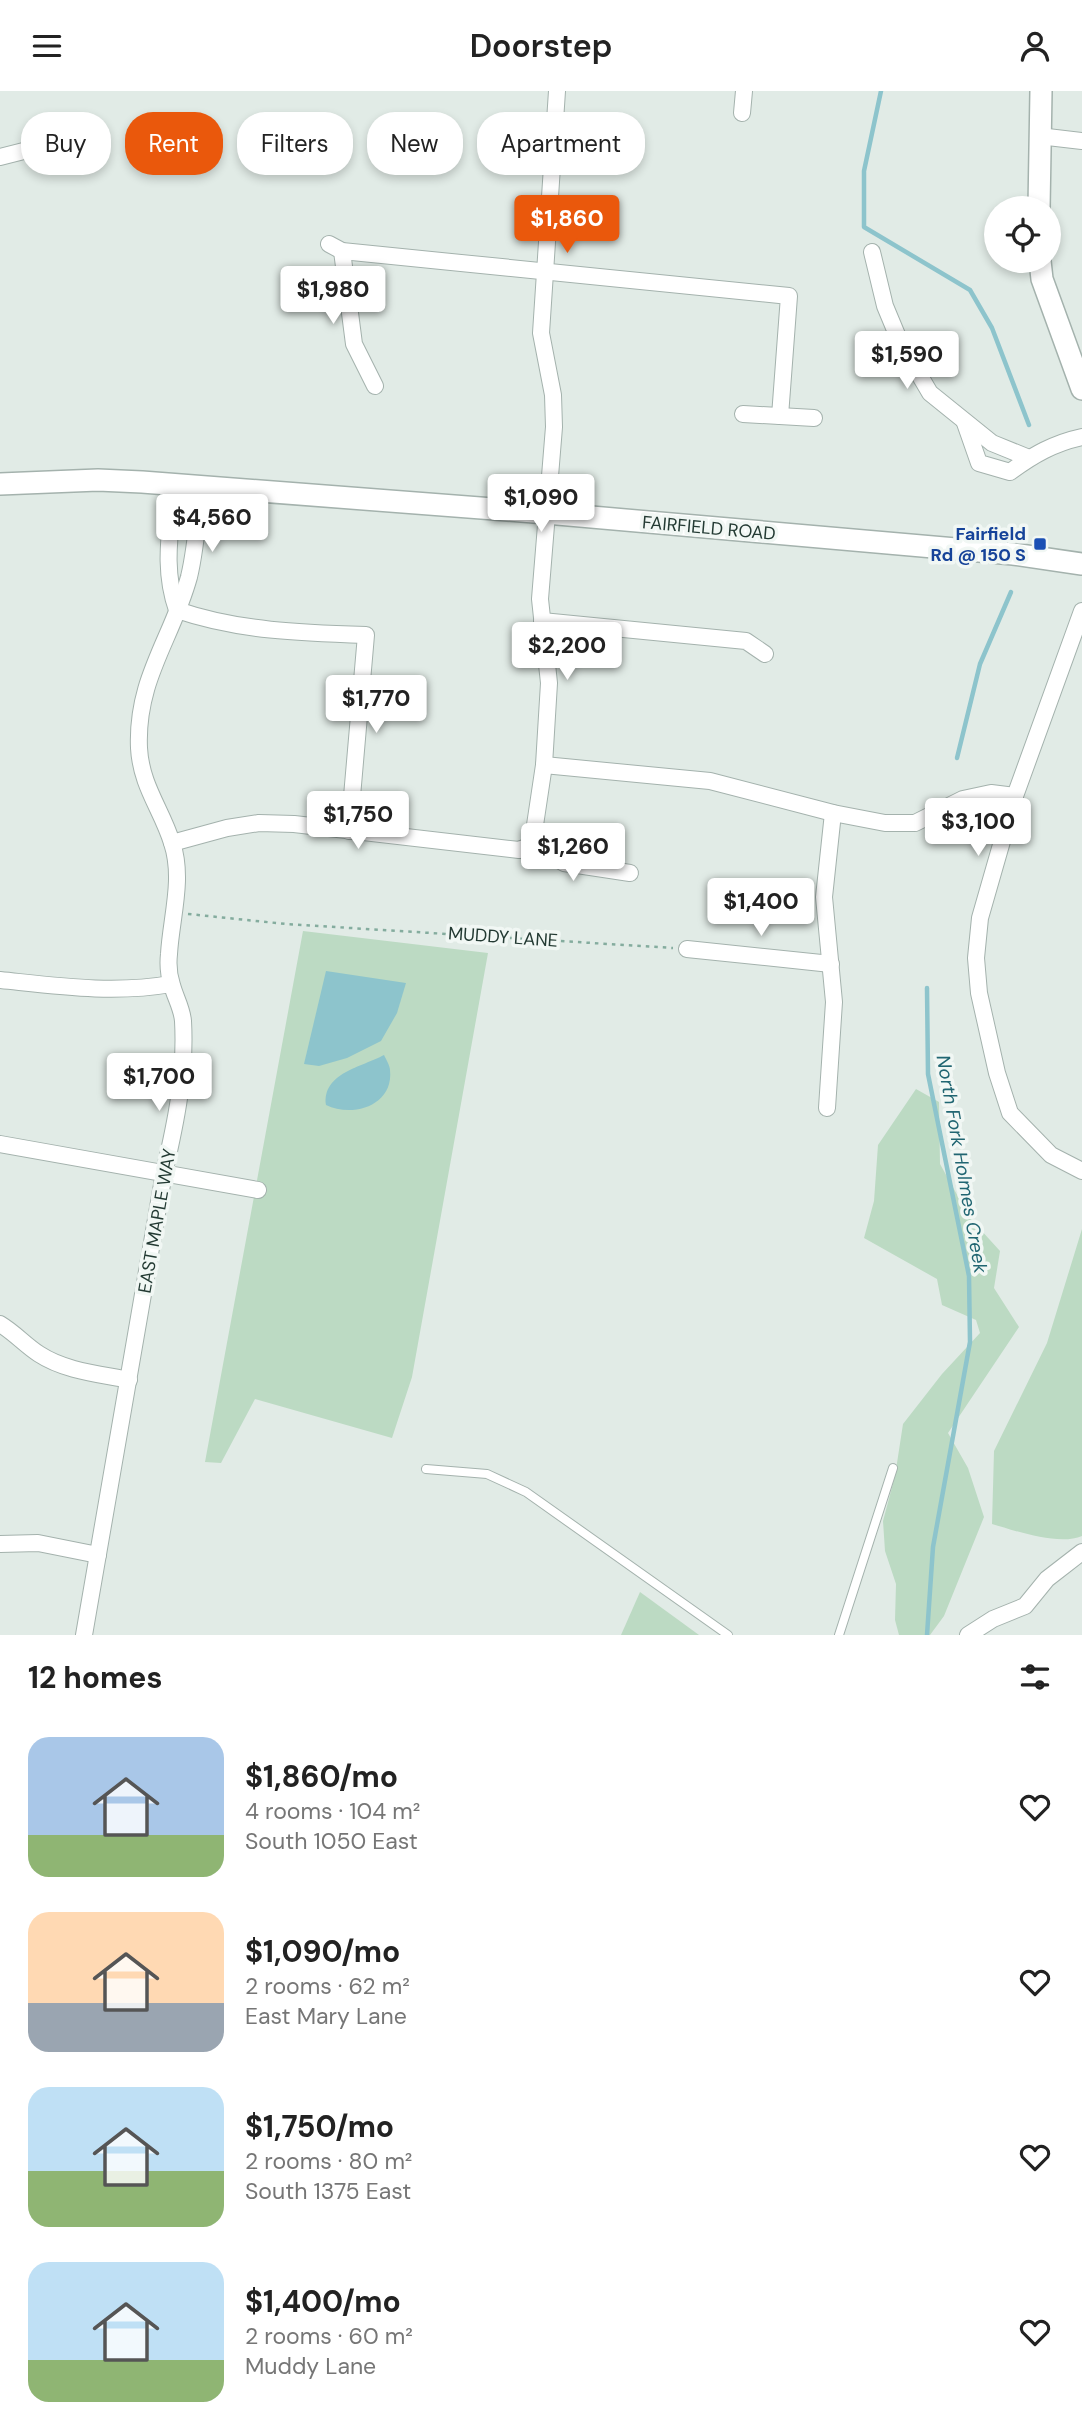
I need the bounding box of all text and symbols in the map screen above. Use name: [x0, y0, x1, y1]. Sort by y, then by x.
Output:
text: Doorstep: [470, 25, 612, 67]
icon: menu: [28, 27, 66, 65]
icon: person: [1016, 27, 1054, 65]
chip: Buy: [21, 112, 111, 175]
chip: Rent: [125, 112, 223, 175]
chip: Filters: [237, 112, 353, 175]
chip: New: [367, 112, 463, 175]
chip: Apartment: [477, 112, 645, 175]
pin: $1,860: [510, 195, 624, 255]
map controls: [984, 196, 1061, 273]
button: locate: [984, 196, 1061, 273]
text: $1,860: [530, 203, 604, 233]
pin: $1,980: [276, 267, 390, 326]
text: $1,980: [296, 274, 370, 304]
pin: $1,590: [850, 331, 964, 391]
text: $1,590: [871, 339, 943, 369]
pin: $1,090: [484, 475, 598, 534]
text: $1,090: [504, 482, 578, 512]
pin: $4,560: [155, 495, 269, 554]
text: $4,560: [172, 502, 252, 532]
street label: FAIRFIELD ROAD: [641, 510, 777, 546]
place label: Fairfield Rd @ 150 S: [931, 522, 1026, 567]
marker: Fairfield Rd @ 150 S: [1032, 536, 1048, 552]
pin: $2,200: [510, 623, 624, 682]
text: $2,200: [528, 630, 606, 660]
pin: $1,770: [319, 675, 433, 735]
text: $1,770: [342, 683, 410, 713]
pin: $1,750: [301, 791, 415, 851]
text: $1,750: [323, 799, 393, 829]
pin: $3,100: [921, 799, 1035, 858]
text: $3,100: [941, 806, 1015, 836]
pin: $1,260: [516, 823, 630, 883]
text: $1,260: [537, 831, 609, 861]
pin: $1,400: [704, 879, 818, 938]
text: $1,400: [723, 886, 799, 916]
street label: MUDDY LANE: [447, 921, 559, 953]
pin: $1,700: [102, 1053, 216, 1113]
water label: North Fork Holmes Creek: [930, 1053, 994, 1275]
text: $1,700: [123, 1061, 195, 1091]
street label: EAST MAPLE WAY: [132, 1146, 182, 1295]
text: 12 homes: [28, 1658, 162, 1697]
icon: filters: [1016, 1658, 1054, 1696]
text: $1,860/mo: [245, 1757, 398, 1796]
icon: home: [84, 1765, 168, 1849]
icon: heart: [1016, 1788, 1054, 1826]
text: 4 rooms · 104 m²: [245, 1796, 420, 1826]
text: South 1050 East: [245, 1826, 418, 1856]
text: $1,090/mo: [245, 1932, 400, 1971]
icon: home: [84, 1940, 168, 2024]
icon: heart: [1016, 1963, 1054, 2001]
text: 2 rooms · 62 m²: [245, 1971, 410, 2001]
text: East Mary Lane: [245, 2001, 407, 2031]
text: $1,750/mo: [245, 2107, 394, 2146]
icon: home: [84, 2115, 168, 2199]
icon: heart: [1016, 2138, 1054, 2176]
text: 2 rooms · 80 m²: [245, 2146, 412, 2176]
text: South 1375 East: [245, 2176, 411, 2206]
text: $1,400/mo: [245, 2282, 401, 2321]
icon: home: [84, 2290, 168, 2374]
icon: heart: [1016, 2313, 1054, 2351]
text: 2 rooms · 60 m²: [245, 2321, 413, 2351]
text: Muddy Lane: [245, 2351, 376, 2381]

